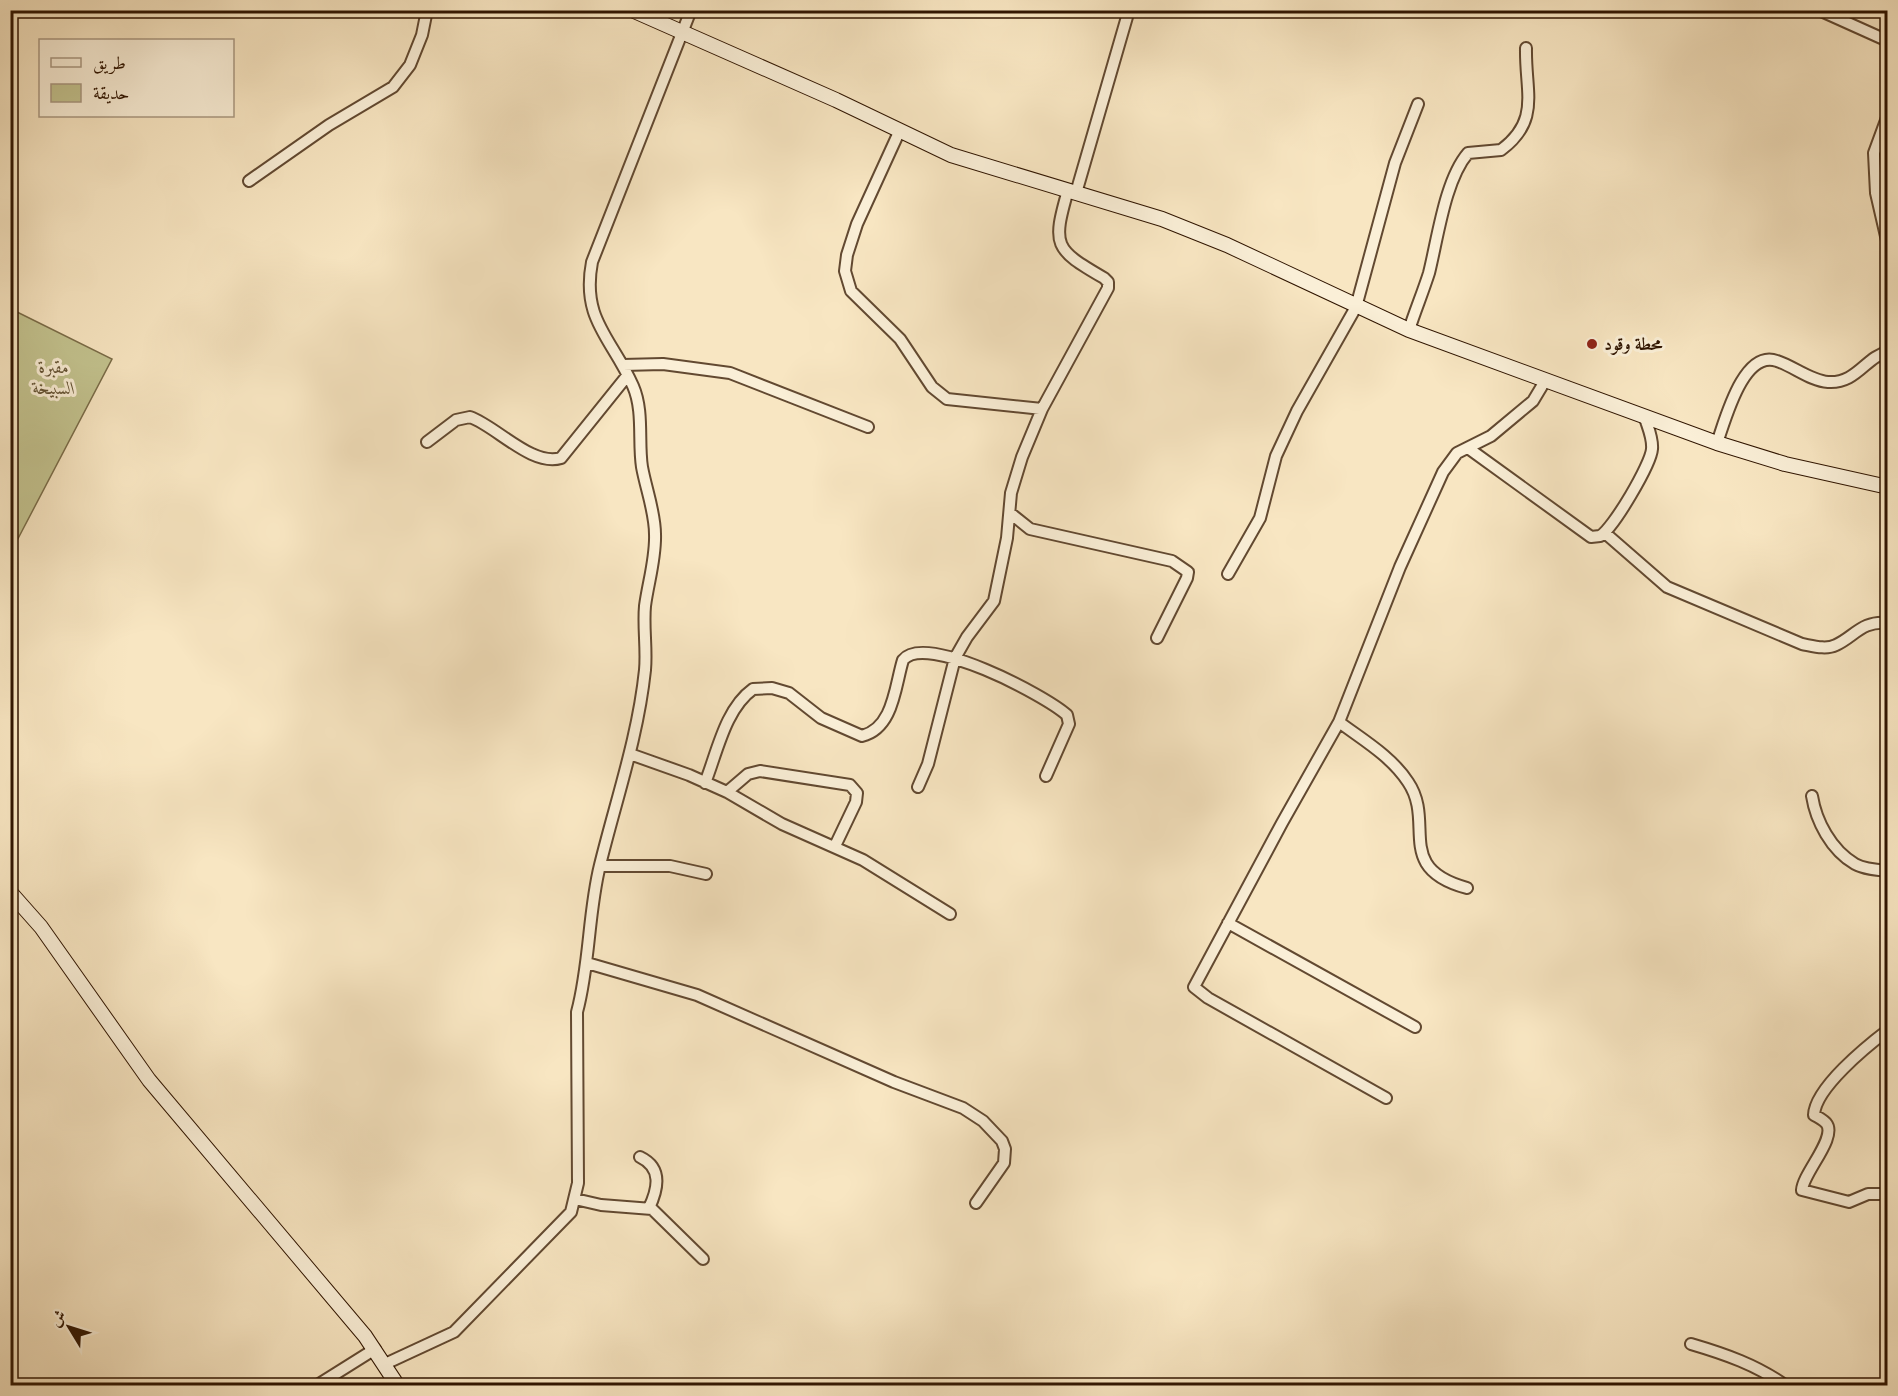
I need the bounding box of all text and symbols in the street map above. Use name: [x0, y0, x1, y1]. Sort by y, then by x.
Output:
legend: [39, 39, 234, 117]
text: طريق: [93, 52, 126, 75]
text: حديقة: [93, 82, 129, 104]
place label: محطة وقود: [1604, 333, 1663, 355]
marker: محطة وقود: [1585, 337, 1599, 351]
park label: مقبرة السبيخة: [31, 356, 75, 399]
north arrow: [39, 1297, 99, 1357]
text: ش: [45, 1306, 70, 1330]

